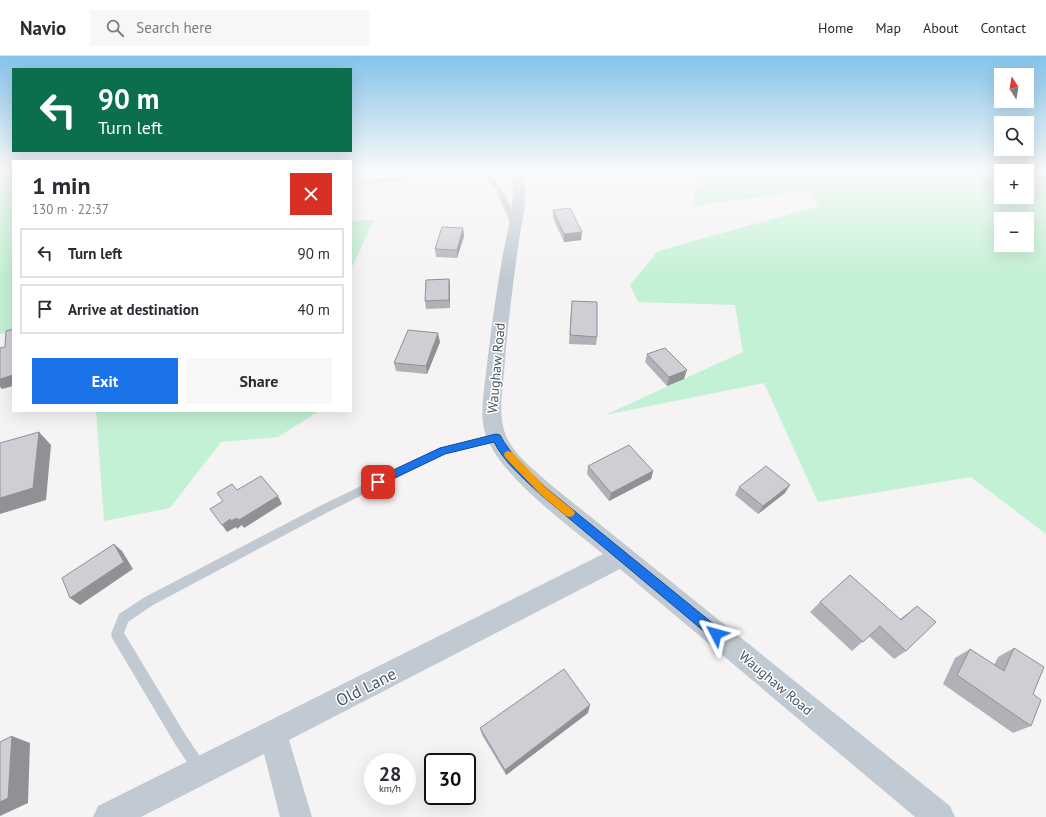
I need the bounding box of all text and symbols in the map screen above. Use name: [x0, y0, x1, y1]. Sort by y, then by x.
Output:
search box: [90, 10, 370, 46]
text: Navio: [20, 16, 66, 40]
icon: search: [104, 17, 126, 39]
text: Search here: [136, 18, 212, 37]
text: Home: [818, 19, 853, 37]
text: Map: [875, 19, 901, 37]
text: About: [923, 19, 959, 37]
text: Contact: [981, 19, 1026, 37]
north arrow: [994, 68, 1034, 108]
map controls: [994, 68, 1034, 252]
text: 90 m: [98, 80, 159, 117]
icon: left: [32, 84, 84, 136]
text: Turn left: [98, 116, 163, 139]
button: search: [994, 116, 1034, 156]
button: +: [994, 164, 1034, 204]
text: 1 min: [32, 170, 91, 201]
button: close: [290, 173, 332, 215]
text: 130 m · 22:37: [32, 201, 109, 218]
button: −: [994, 212, 1034, 252]
icon: left: [34, 242, 56, 264]
text: Turn left: [68, 244, 122, 263]
text: 90 m: [297, 244, 330, 263]
icon: arrive: [34, 298, 56, 320]
text: Arrive at destination: [68, 300, 199, 319]
text: 40 m: [297, 300, 330, 319]
street label: Waughaw Road: [483, 322, 509, 414]
button: Exit: [32, 358, 178, 404]
button: Share: [186, 358, 332, 404]
pin: [361, 465, 395, 499]
icon: arrive: [367, 471, 389, 493]
position arrow: [695, 613, 737, 655]
street label: Waughaw Road: [735, 647, 817, 719]
street label: Old Lane: [332, 662, 400, 712]
speed limit sign: 30: [424, 753, 476, 805]
text: 28: [379, 761, 401, 787]
text: km/h: [379, 782, 401, 795]

